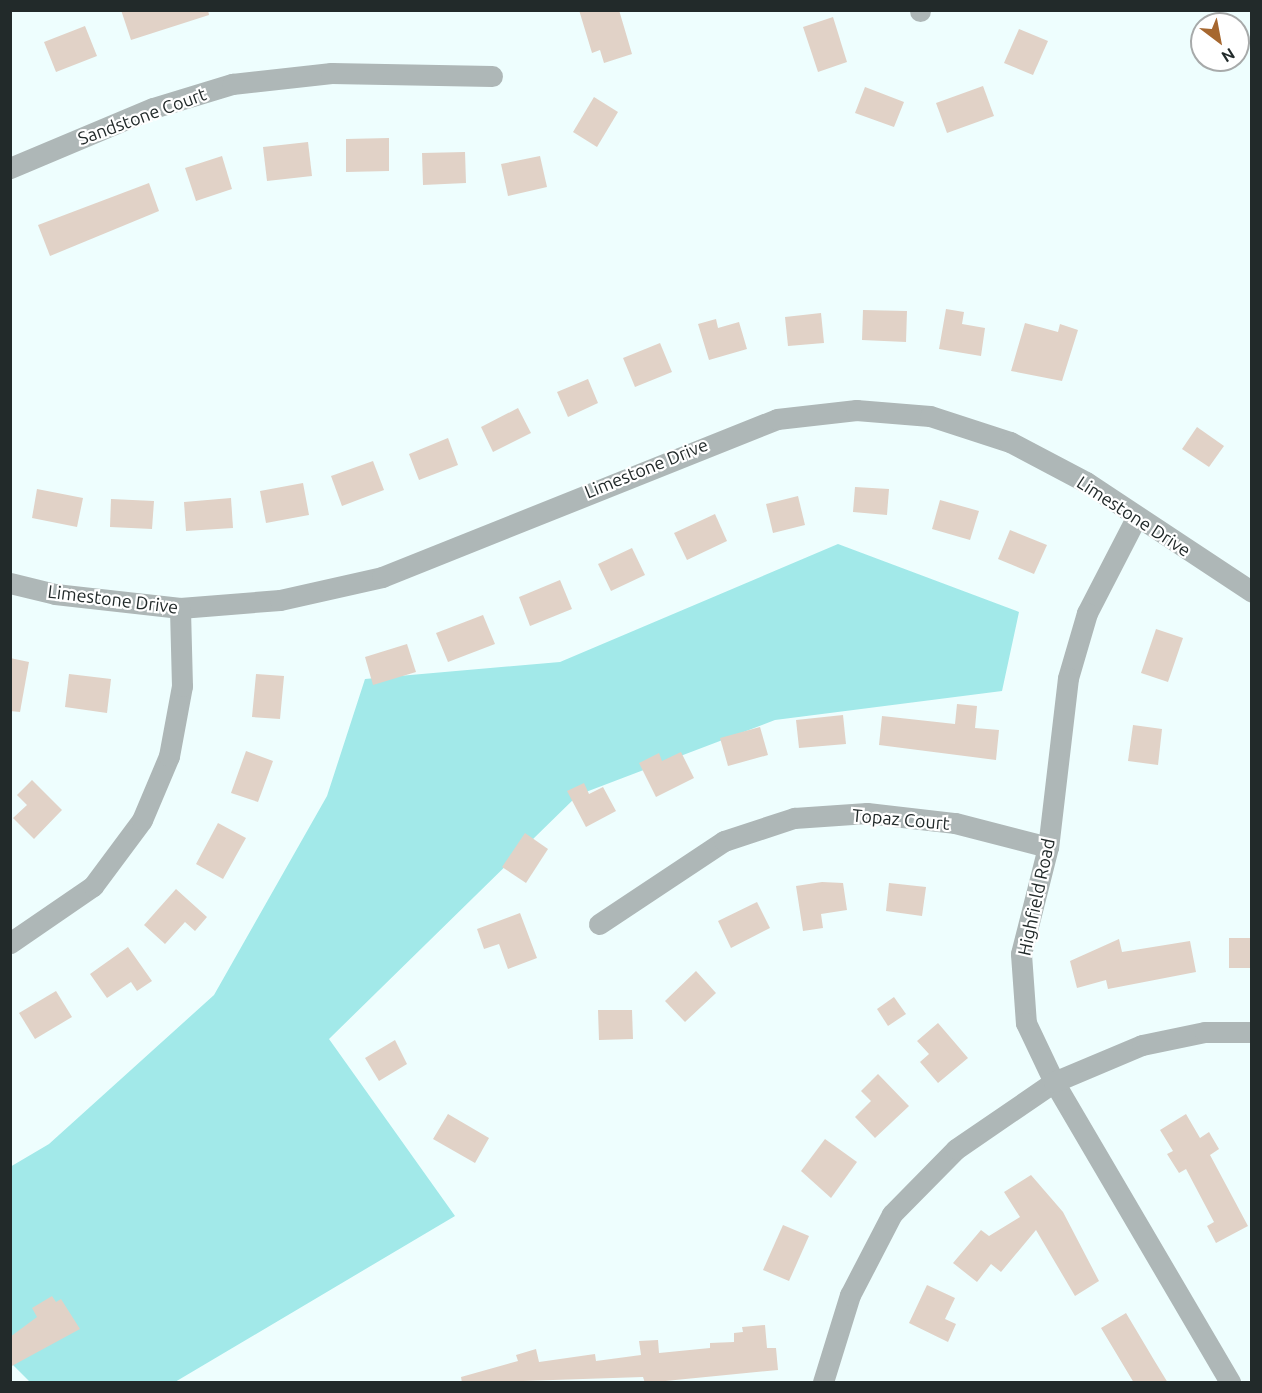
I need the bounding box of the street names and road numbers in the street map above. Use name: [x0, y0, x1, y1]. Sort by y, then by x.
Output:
street label: Sandstone Court: [75, 83, 209, 149]
street label: Limestone Drive: [581, 433, 711, 503]
street label: Limestone Drive: [1073, 471, 1195, 561]
street label: Limestone Drive: [47, 580, 179, 618]
street label: Topaz Court: [851, 804, 951, 834]
street label: Highfield Road: [1013, 836, 1059, 958]

